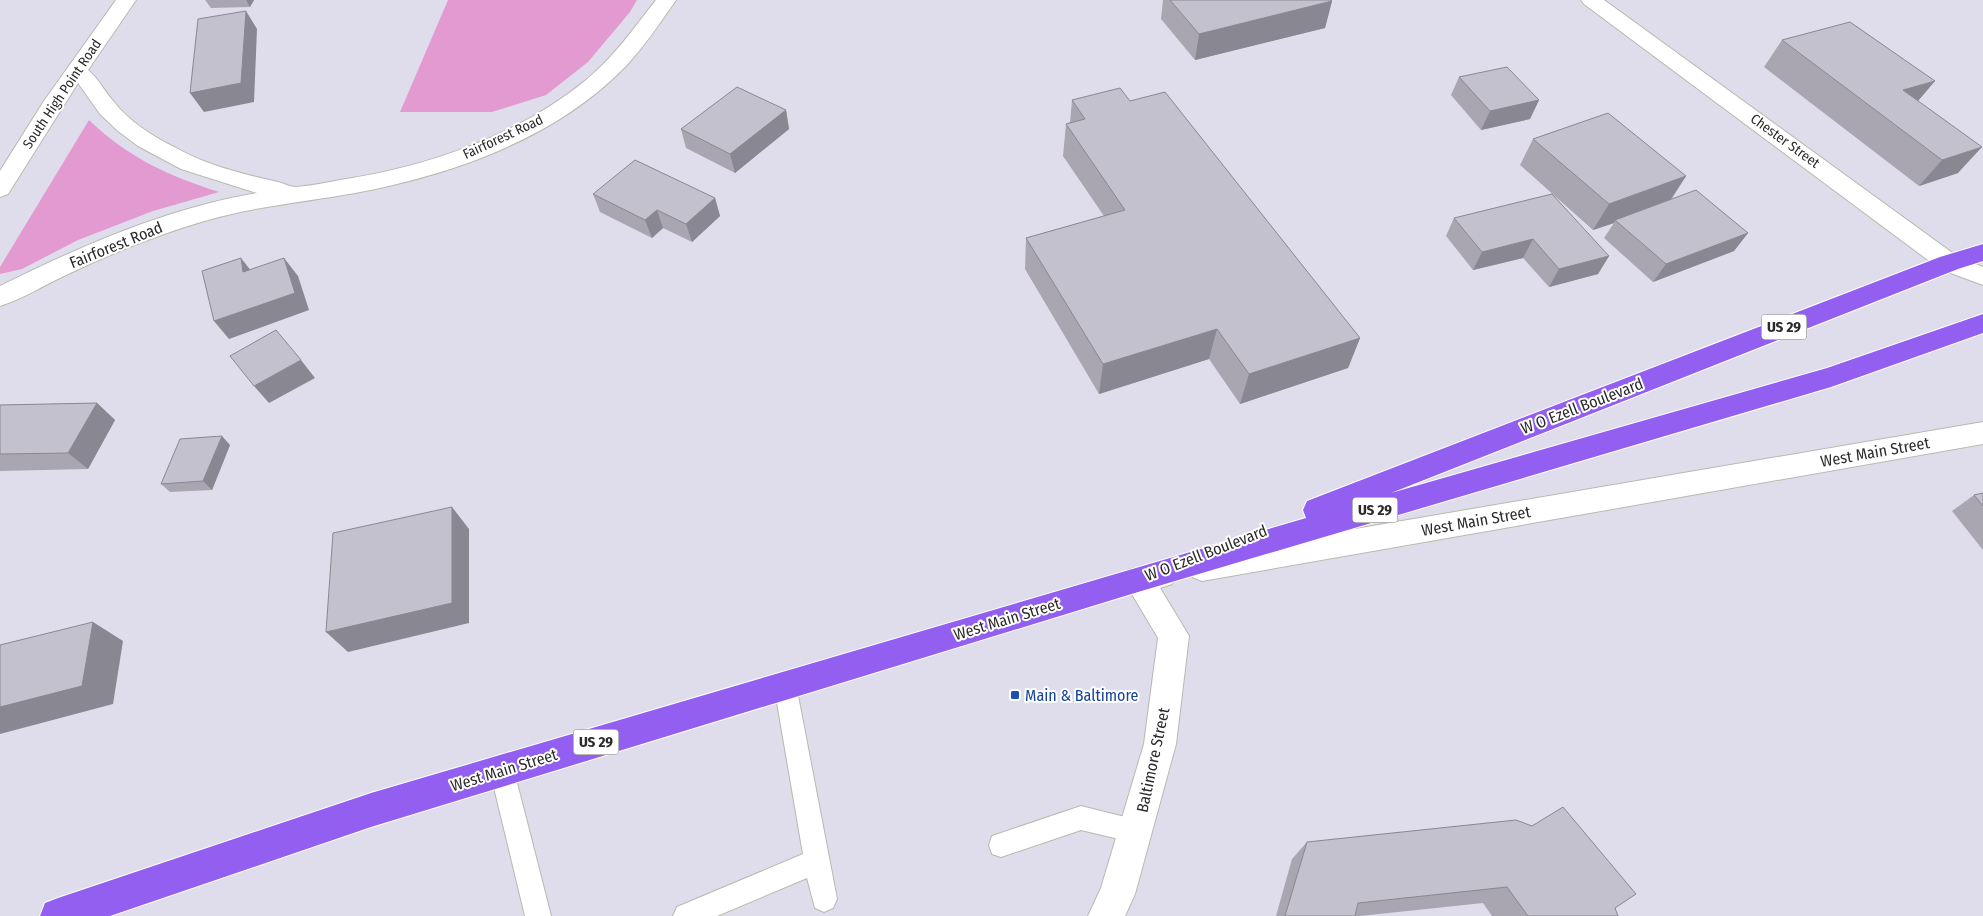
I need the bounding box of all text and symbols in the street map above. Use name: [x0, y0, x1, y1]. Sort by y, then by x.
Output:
street label: South High Point Road: [19, 36, 105, 152]
street label: Chester Street: [1747, 110, 1823, 172]
street label: Fairforest Road: [460, 111, 546, 163]
street label: Fairforest Road: [67, 218, 165, 272]
road number: US 29: [1762, 314, 1806, 340]
street label: W O Ezell Boulevard: [1518, 374, 1646, 438]
street label: West Main Street: [1819, 433, 1932, 471]
road number: US 29: [1352, 498, 1398, 522]
street label: West Main Street: [1420, 502, 1533, 540]
street label: W O Ezell Boulevard: [1142, 521, 1270, 585]
street label: West Main Street: [951, 594, 1063, 644]
place label: Main & Baltimore: [1025, 686, 1139, 705]
marker: Main & Baltimore: [1009, 689, 1021, 701]
street label: Baltimore Street: [1133, 705, 1174, 814]
road number: US 29: [574, 730, 618, 754]
street label: West Main Street: [448, 745, 560, 795]

